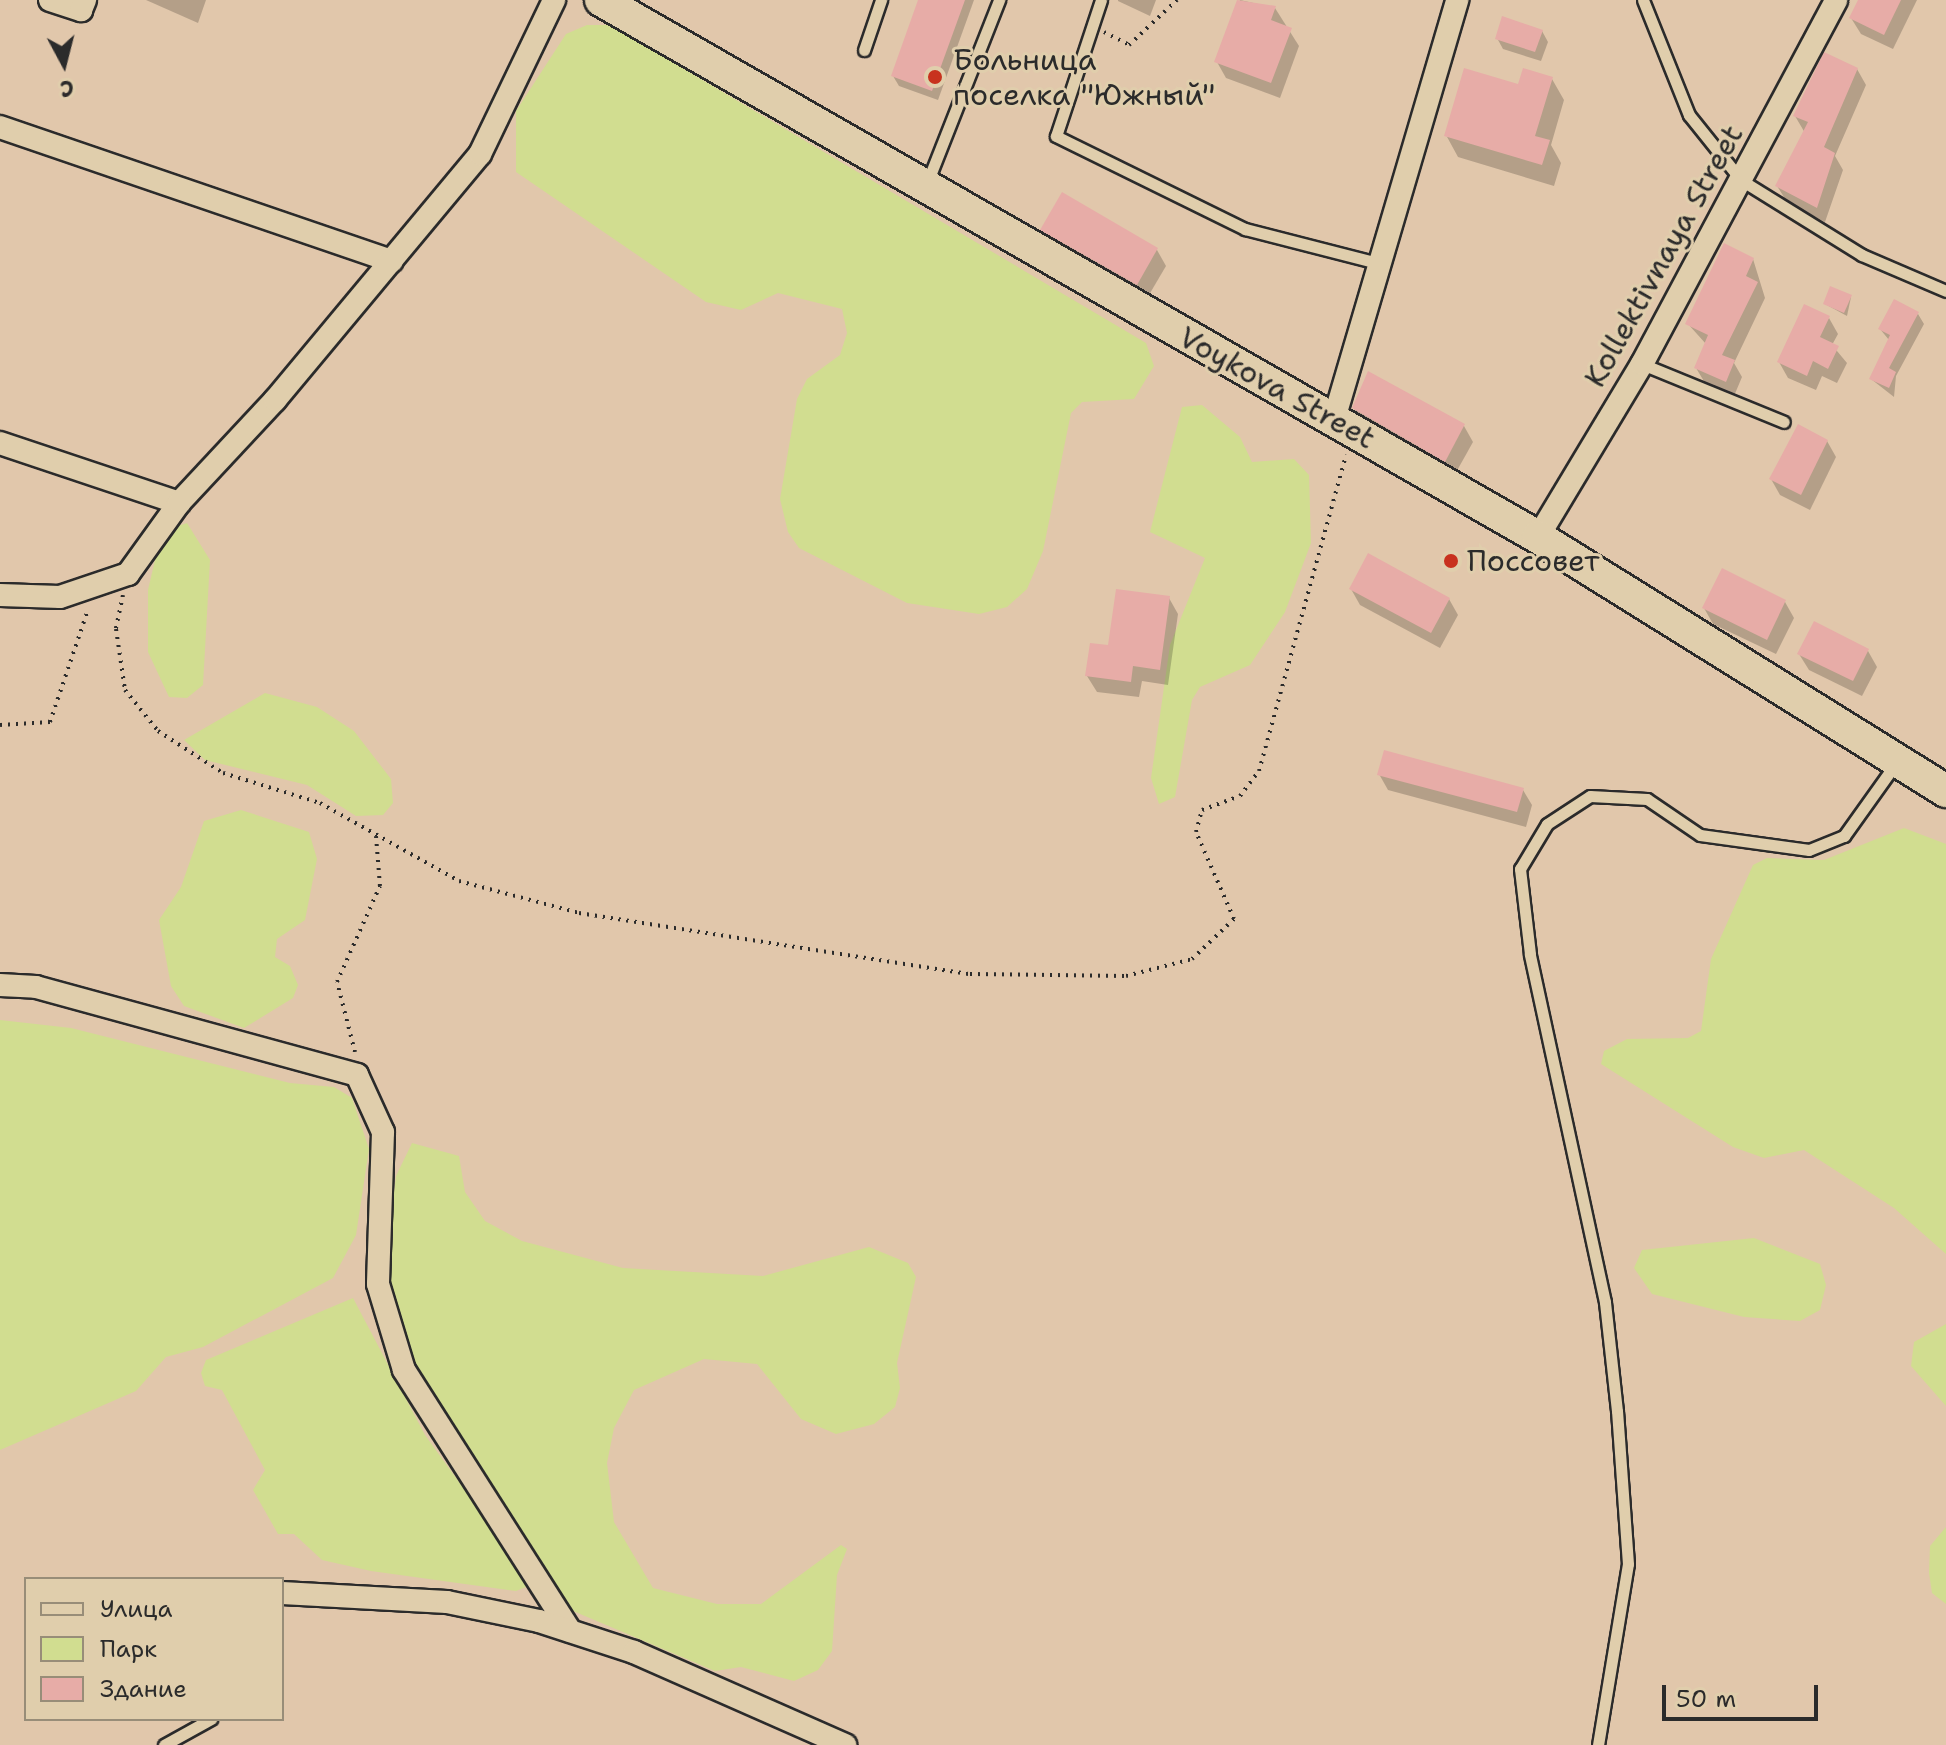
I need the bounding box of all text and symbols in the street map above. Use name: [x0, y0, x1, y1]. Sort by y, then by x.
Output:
north arrow: [24, 24, 104, 104]
place label: Больница поселка "Южный": [953, 42, 1215, 112]
marker: Больница поселка "Южный": [924, 66, 946, 88]
text: С: [59, 73, 75, 104]
street label: Kollektivnaya Street: [1577, 119, 1751, 393]
street label: Voykova Street: [1172, 319, 1382, 457]
place label: Поссовет: [1467, 543, 1599, 579]
marker: Поссовет: [1442, 552, 1460, 570]
legend: [24, 1577, 284, 1721]
text: Улица: [100, 1593, 173, 1625]
text: Парк: [100, 1633, 157, 1665]
scale bar: [1666, 1669, 1822, 1719]
text: Здание: [100, 1673, 187, 1705]
text: 50 m: [1676, 1683, 1736, 1715]

